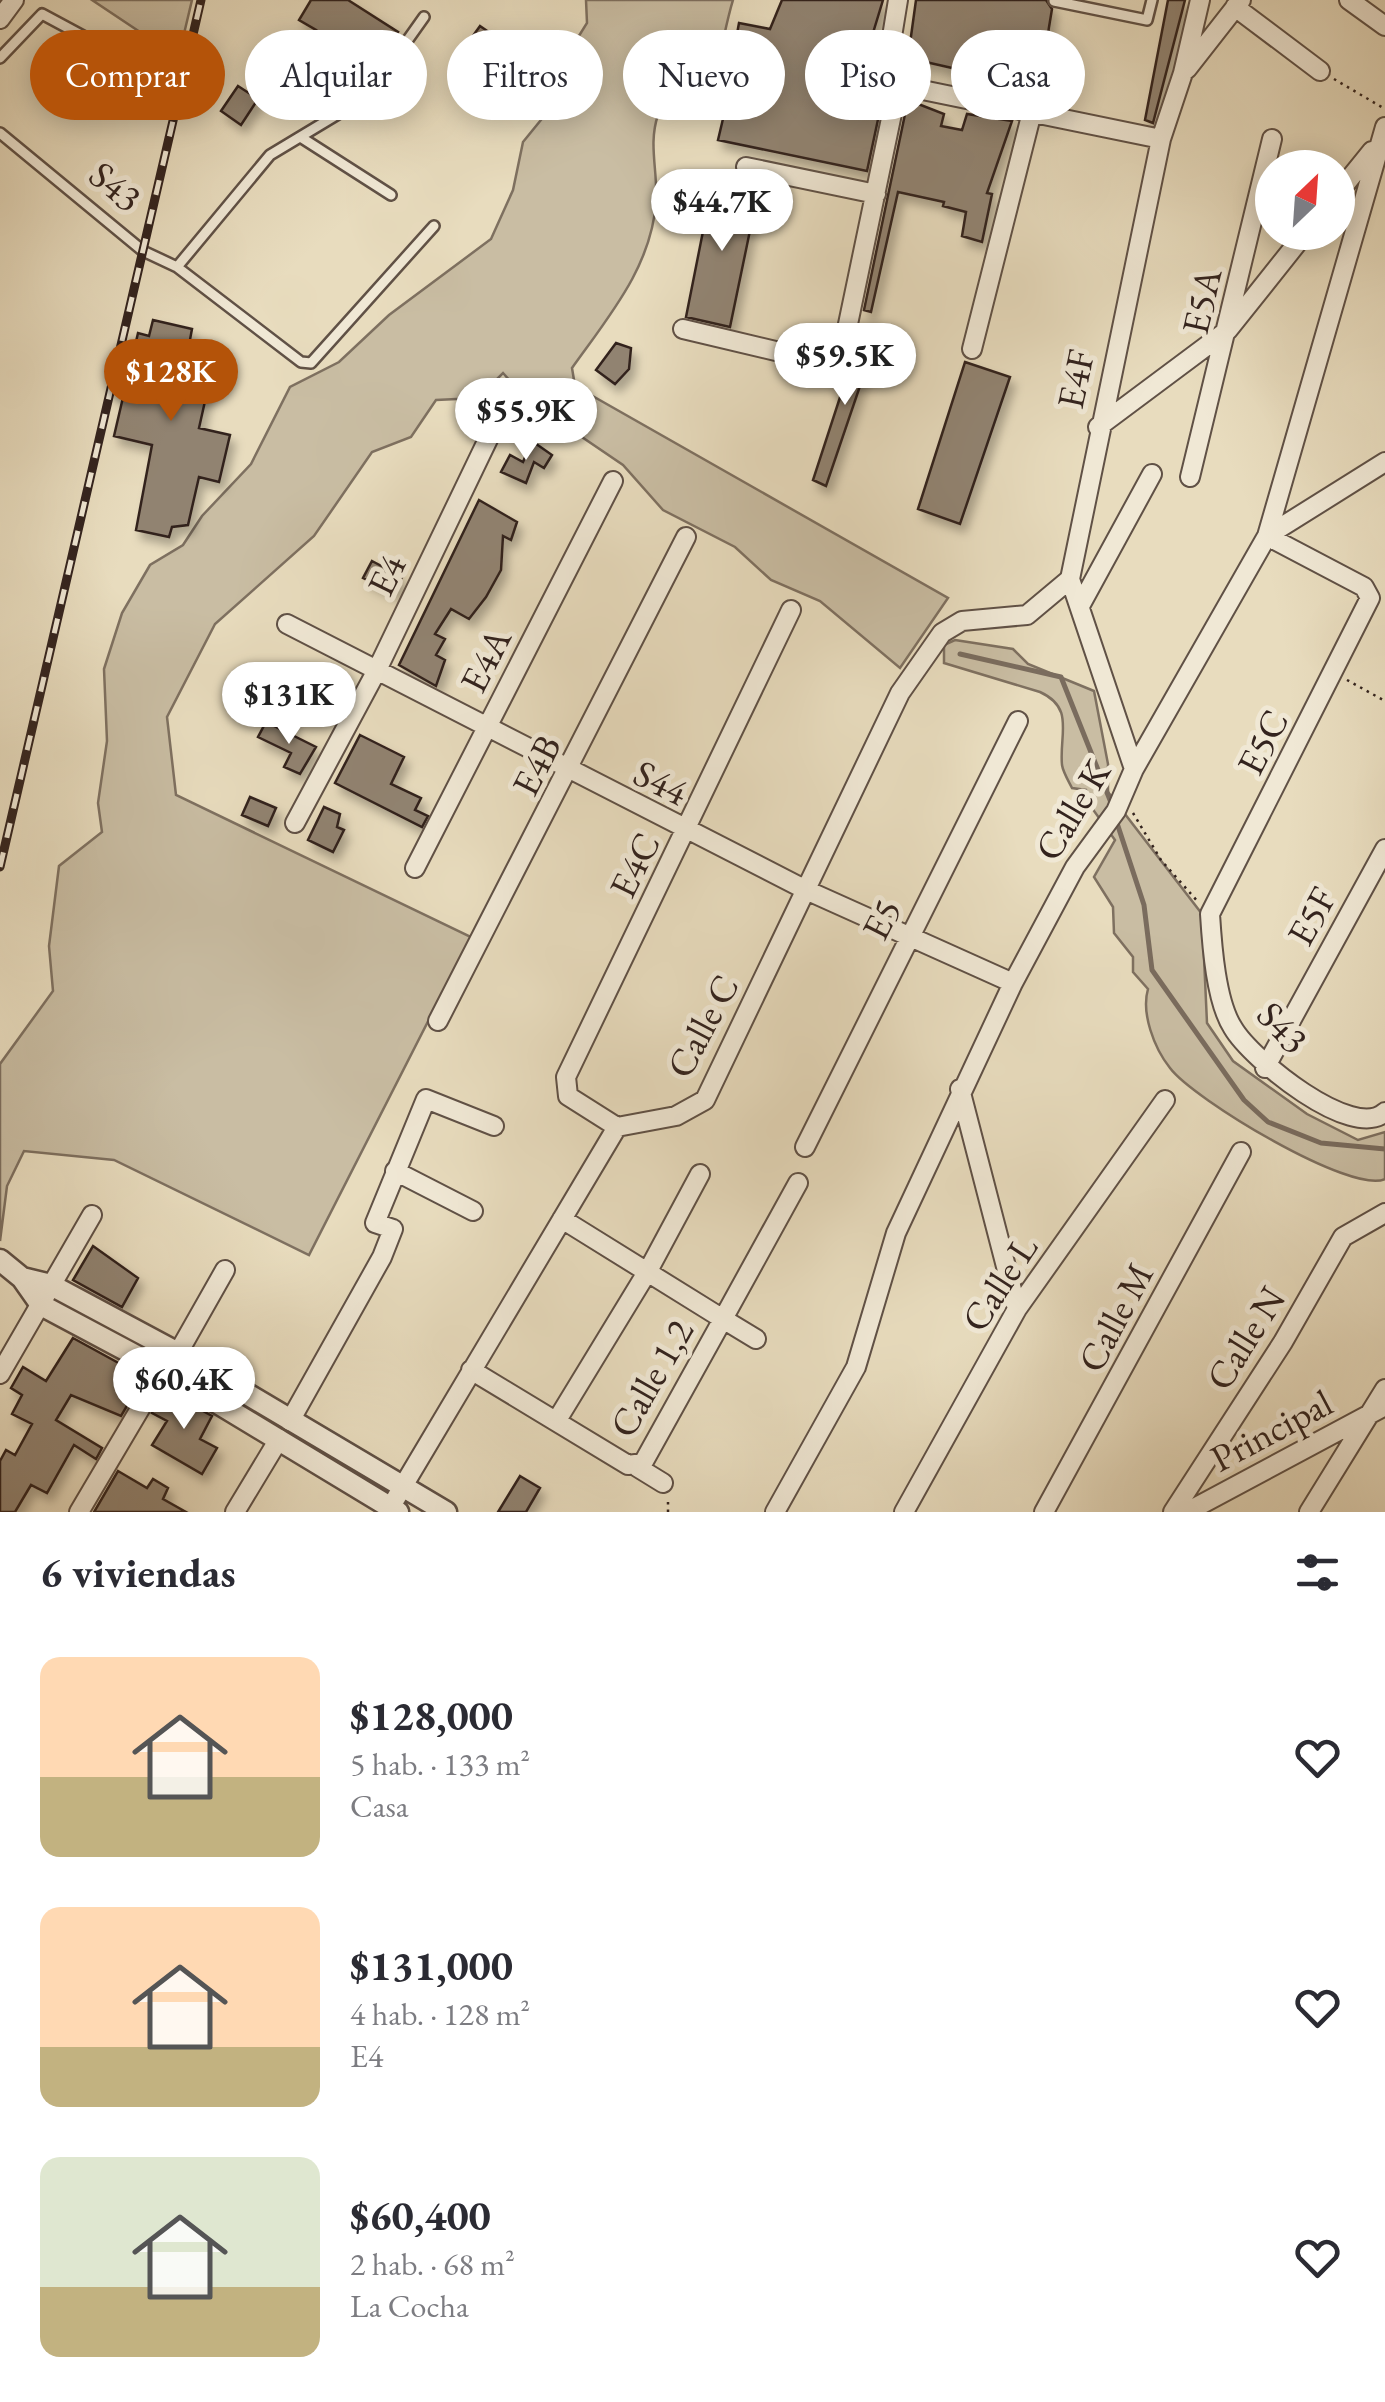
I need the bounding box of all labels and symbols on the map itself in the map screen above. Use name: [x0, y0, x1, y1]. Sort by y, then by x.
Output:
street label: S43: [80, 150, 152, 222]
north arrow: [1255, 150, 1355, 250]
pin: $44.7K: [641, 169, 803, 254]
street label: E5A: [1170, 263, 1232, 339]
pin: $59.5K: [764, 323, 926, 408]
pin: $128K: [101, 339, 241, 424]
street label: E4F: [1045, 345, 1105, 413]
pin: $55.9K: [445, 378, 607, 463]
street label: E4: [355, 546, 417, 604]
street label: E4A: [448, 619, 522, 701]
pin: $131K: [219, 662, 359, 747]
street label: E5C: [1225, 701, 1299, 783]
street label: E4B: [500, 726, 572, 804]
street label: S44: [626, 748, 697, 816]
street label: Calle K: [1023, 750, 1122, 869]
street label: E4C: [597, 824, 671, 906]
street label: E5F: [1275, 878, 1347, 954]
street label: E5: [850, 890, 912, 948]
street label: Calle C: [655, 966, 749, 1086]
street label: S43: [1247, 990, 1319, 1064]
street label: Calle L: [950, 1226, 1048, 1340]
street label: Calle M: [1066, 1254, 1164, 1380]
street label: Calle N: [1194, 1277, 1296, 1399]
street label: Calle 1,2: [598, 1310, 704, 1446]
pin: $60.4K: [103, 1347, 265, 1432]
street label: Principal: [1202, 1378, 1340, 1482]

